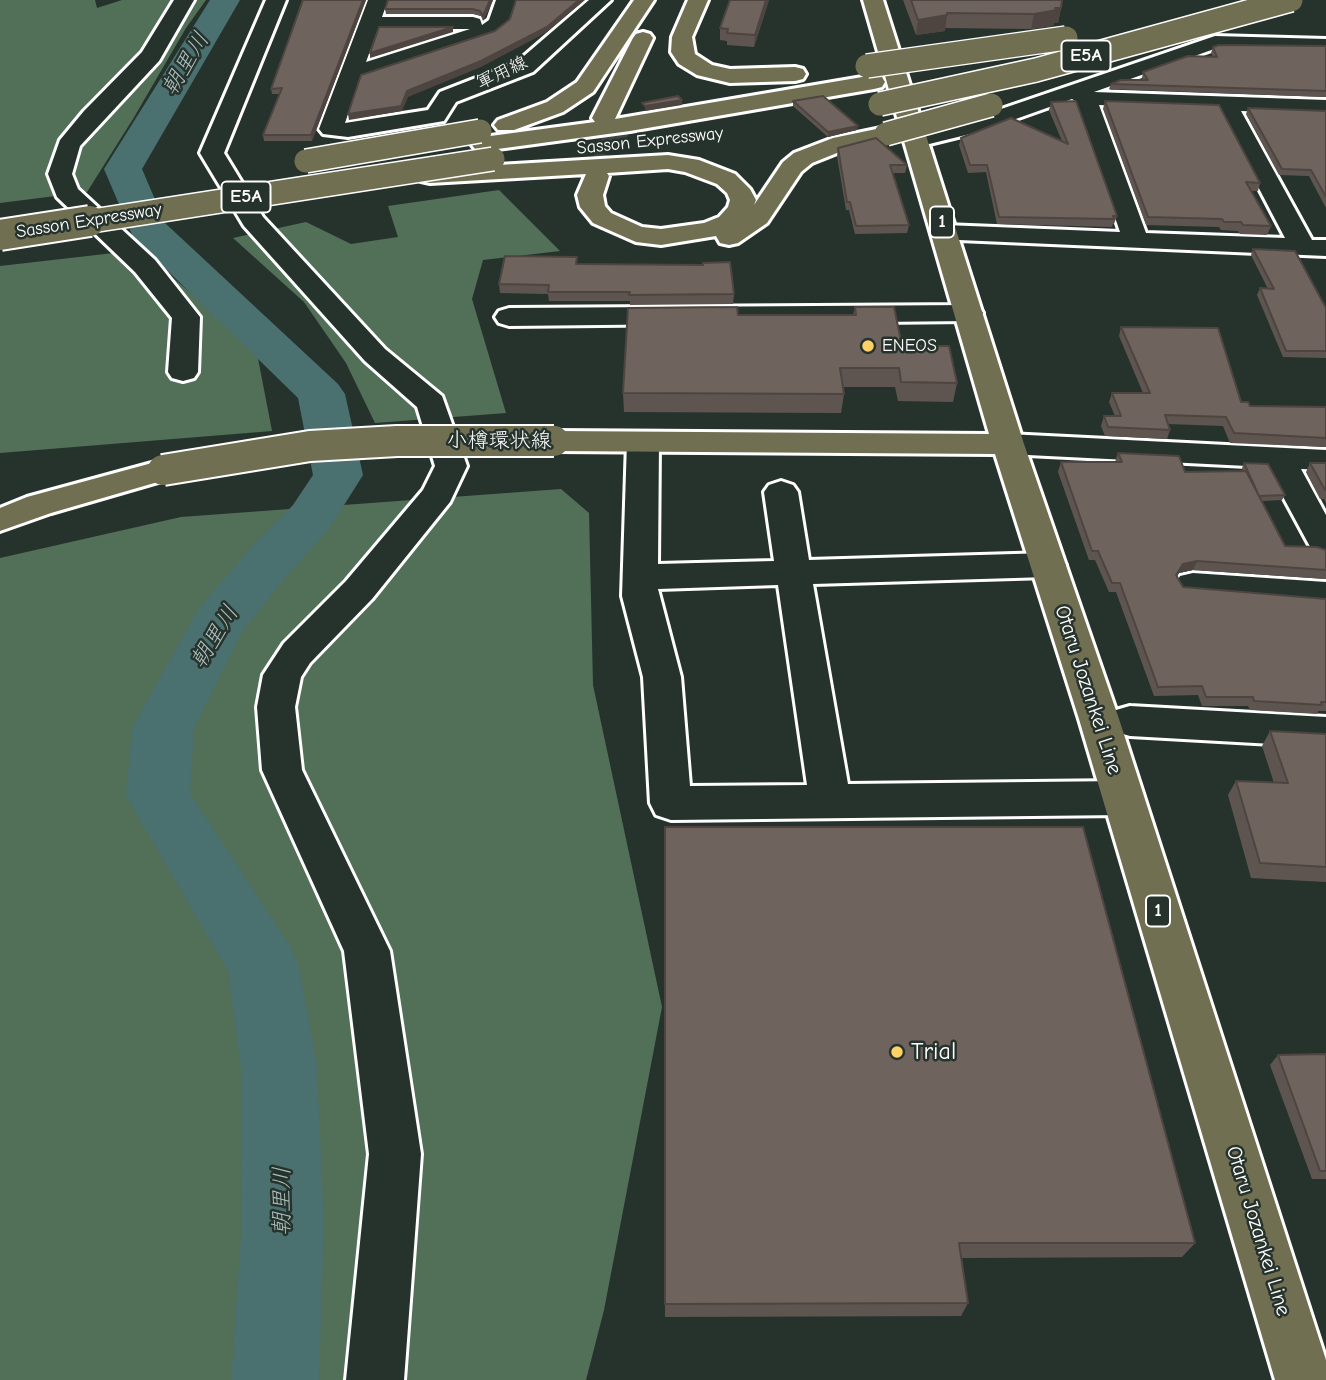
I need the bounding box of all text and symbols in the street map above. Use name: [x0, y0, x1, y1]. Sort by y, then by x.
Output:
water label: 朝里川: [156, 27, 216, 101]
road number: E5A: [1062, 40, 1110, 72]
street label: 軍用線: [473, 52, 531, 94]
street label: Sasson Expressway: [576, 123, 724, 159]
road number: E5A: [222, 182, 270, 212]
street label: Sasson Expressway: [15, 199, 163, 243]
road number: 1: [930, 206, 954, 238]
place label: ENEOS: [882, 335, 937, 357]
marker: ENEOS: [860, 338, 876, 354]
street label: 小樽環状線: [447, 428, 551, 454]
water label: 朝里川: [185, 600, 245, 674]
street label: Otaru Jozankei Line: [1049, 602, 1127, 778]
road number: 1: [1146, 896, 1170, 926]
place label: Trial: [911, 1038, 956, 1066]
marker: Trial: [889, 1044, 905, 1060]
street label: Otaru Jozankei Line: [1220, 1143, 1296, 1319]
water label: 朝里川: [268, 1167, 296, 1235]

